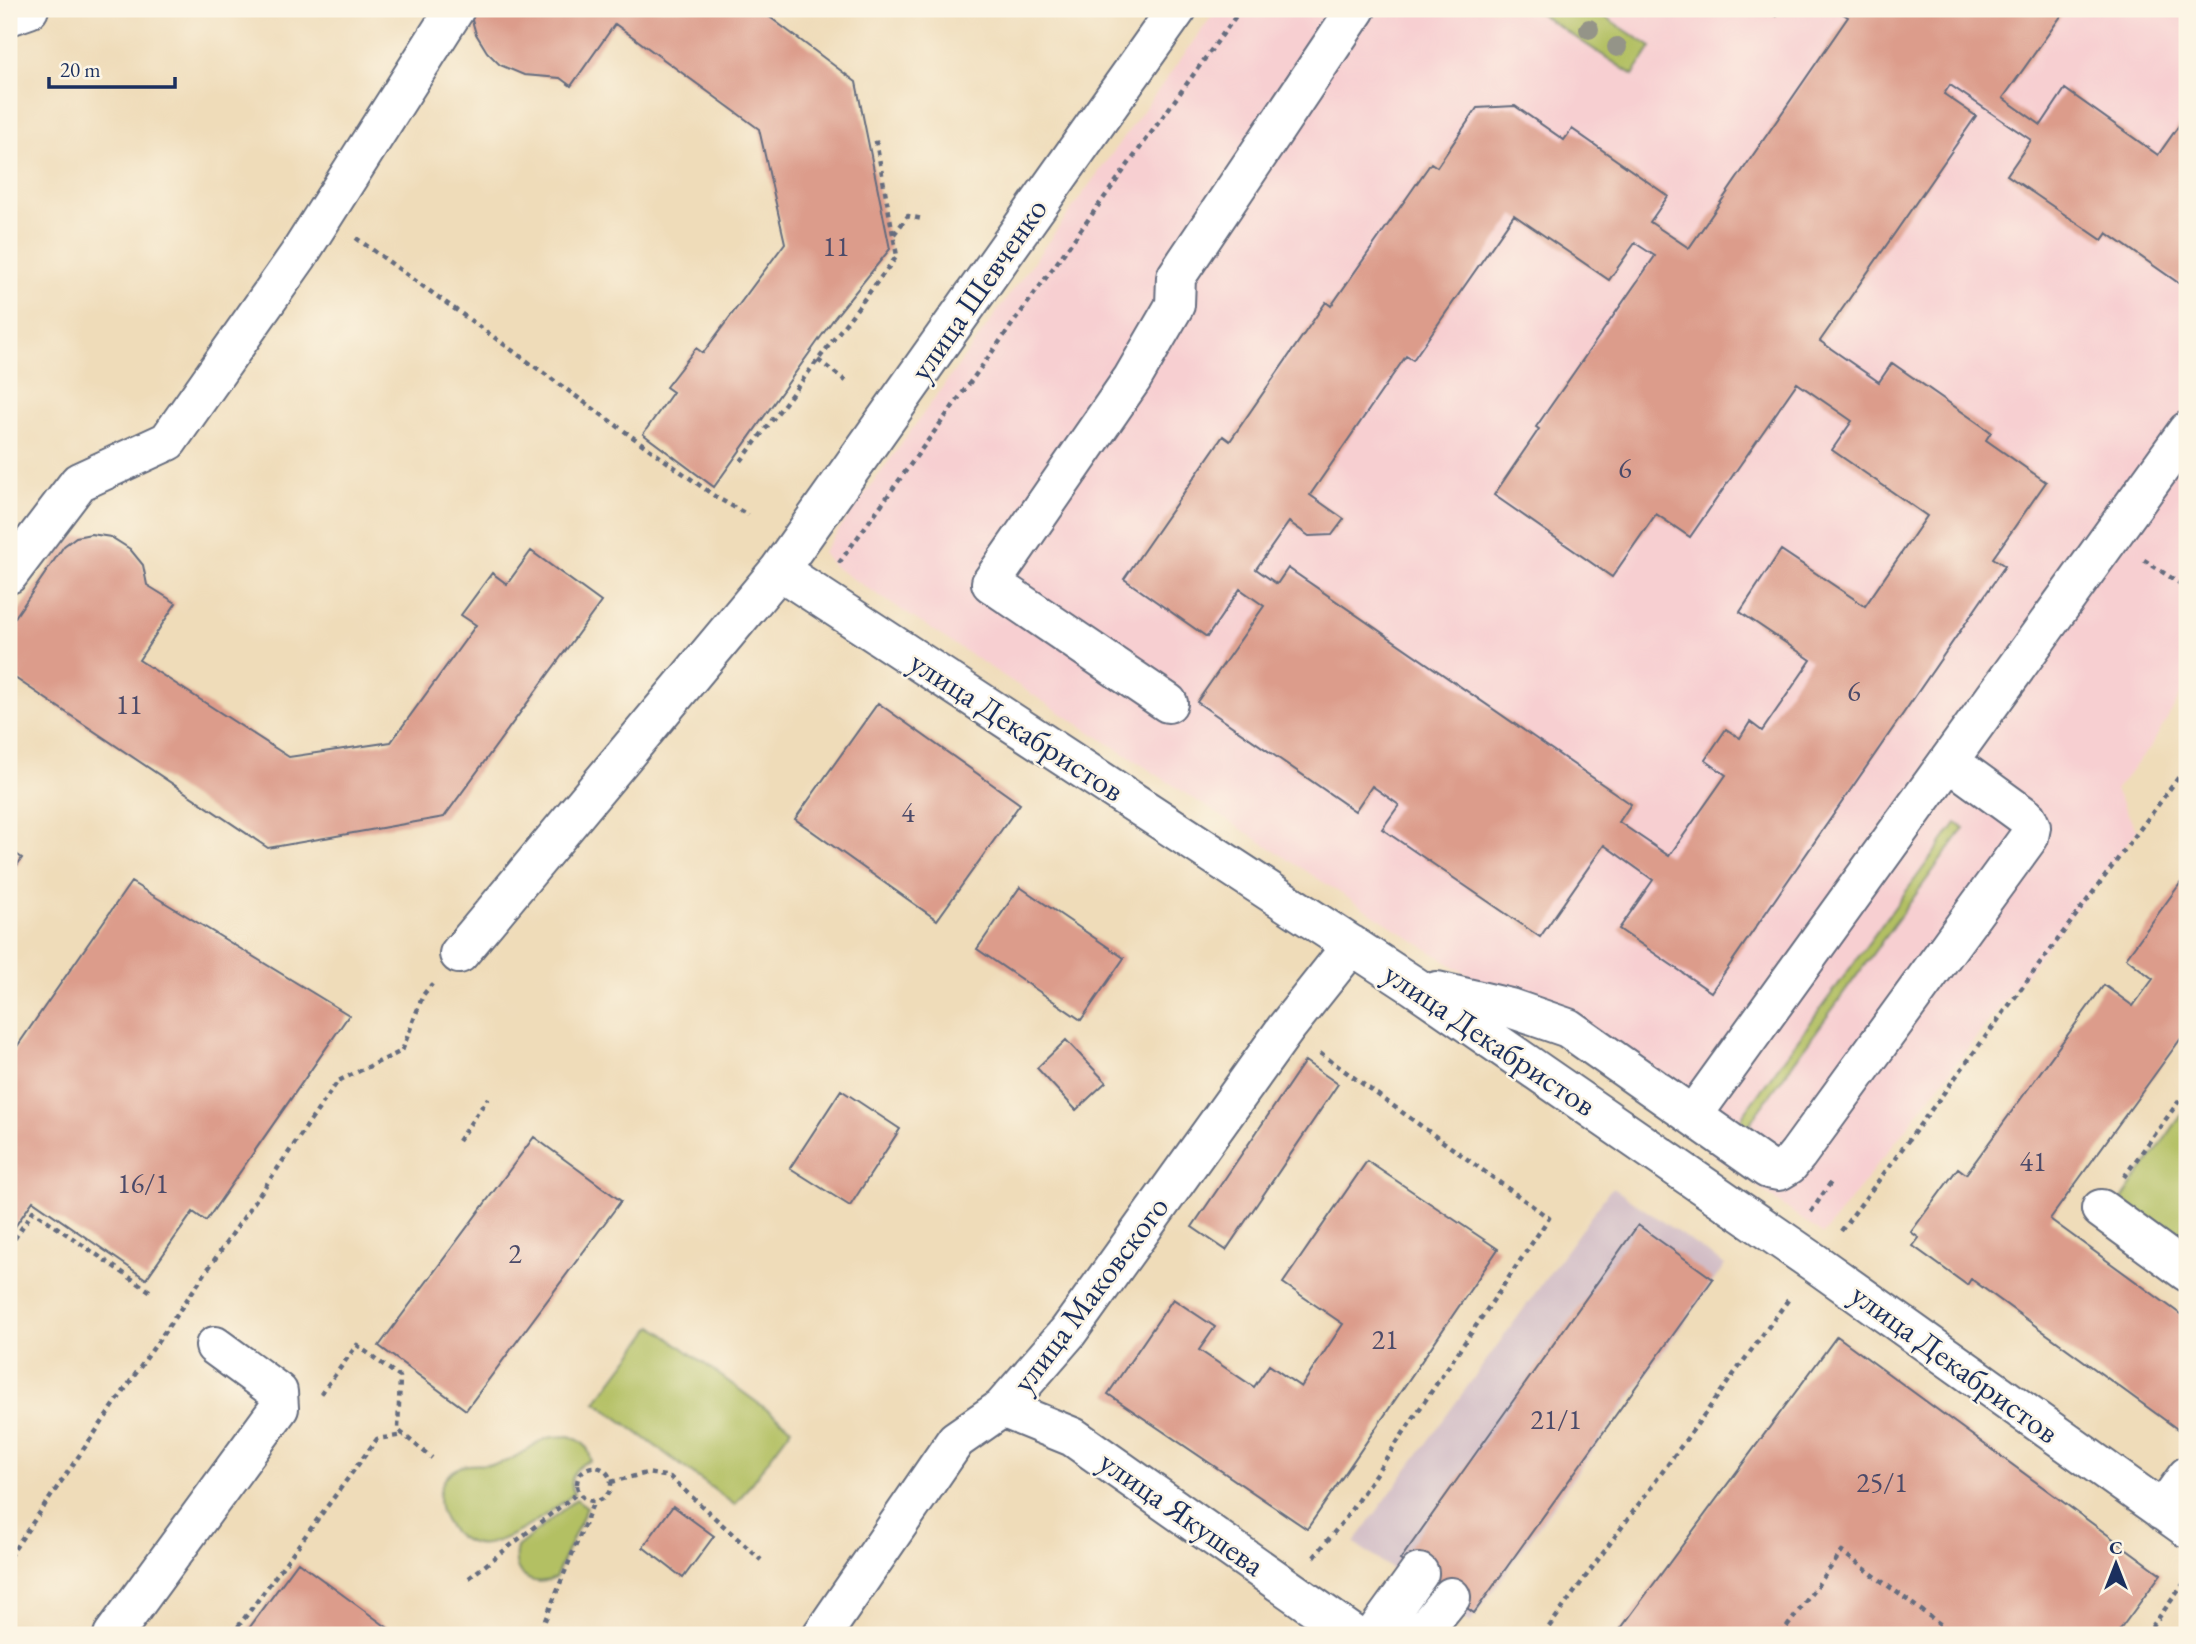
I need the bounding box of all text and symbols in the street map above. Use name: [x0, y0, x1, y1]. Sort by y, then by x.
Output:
scale bar: [49, 46, 175, 90]
text: 20 m: [60, 56, 101, 83]
street label: улица Шевченко: [899, 189, 1057, 389]
house number: 11: [823, 228, 849, 264]
house number: 6: [1618, 450, 1632, 486]
street label: улица Декабристов: [902, 641, 1132, 811]
house number: 6: [1847, 673, 1861, 709]
house number: 11: [116, 686, 142, 722]
house number: 4: [901, 794, 915, 830]
street label: улица Декабристов: [1376, 952, 1604, 1126]
house number: 41: [2020, 1143, 2046, 1179]
house number: 16/1: [117, 1165, 169, 1201]
street label: улица Маковского: [1002, 1187, 1178, 1401]
house number: 2: [508, 1235, 522, 1271]
street label: улица Декабристов: [1843, 1273, 2067, 1453]
house number: 21: [1372, 1321, 1398, 1357]
house number: 21/1: [1530, 1401, 1582, 1437]
street label: улица Якушева: [1091, 1440, 1273, 1586]
house number: 25/1: [1856, 1464, 1908, 1500]
north arrow: [2080, 1528, 2150, 1598]
text: С: [2109, 1535, 2123, 1560]

